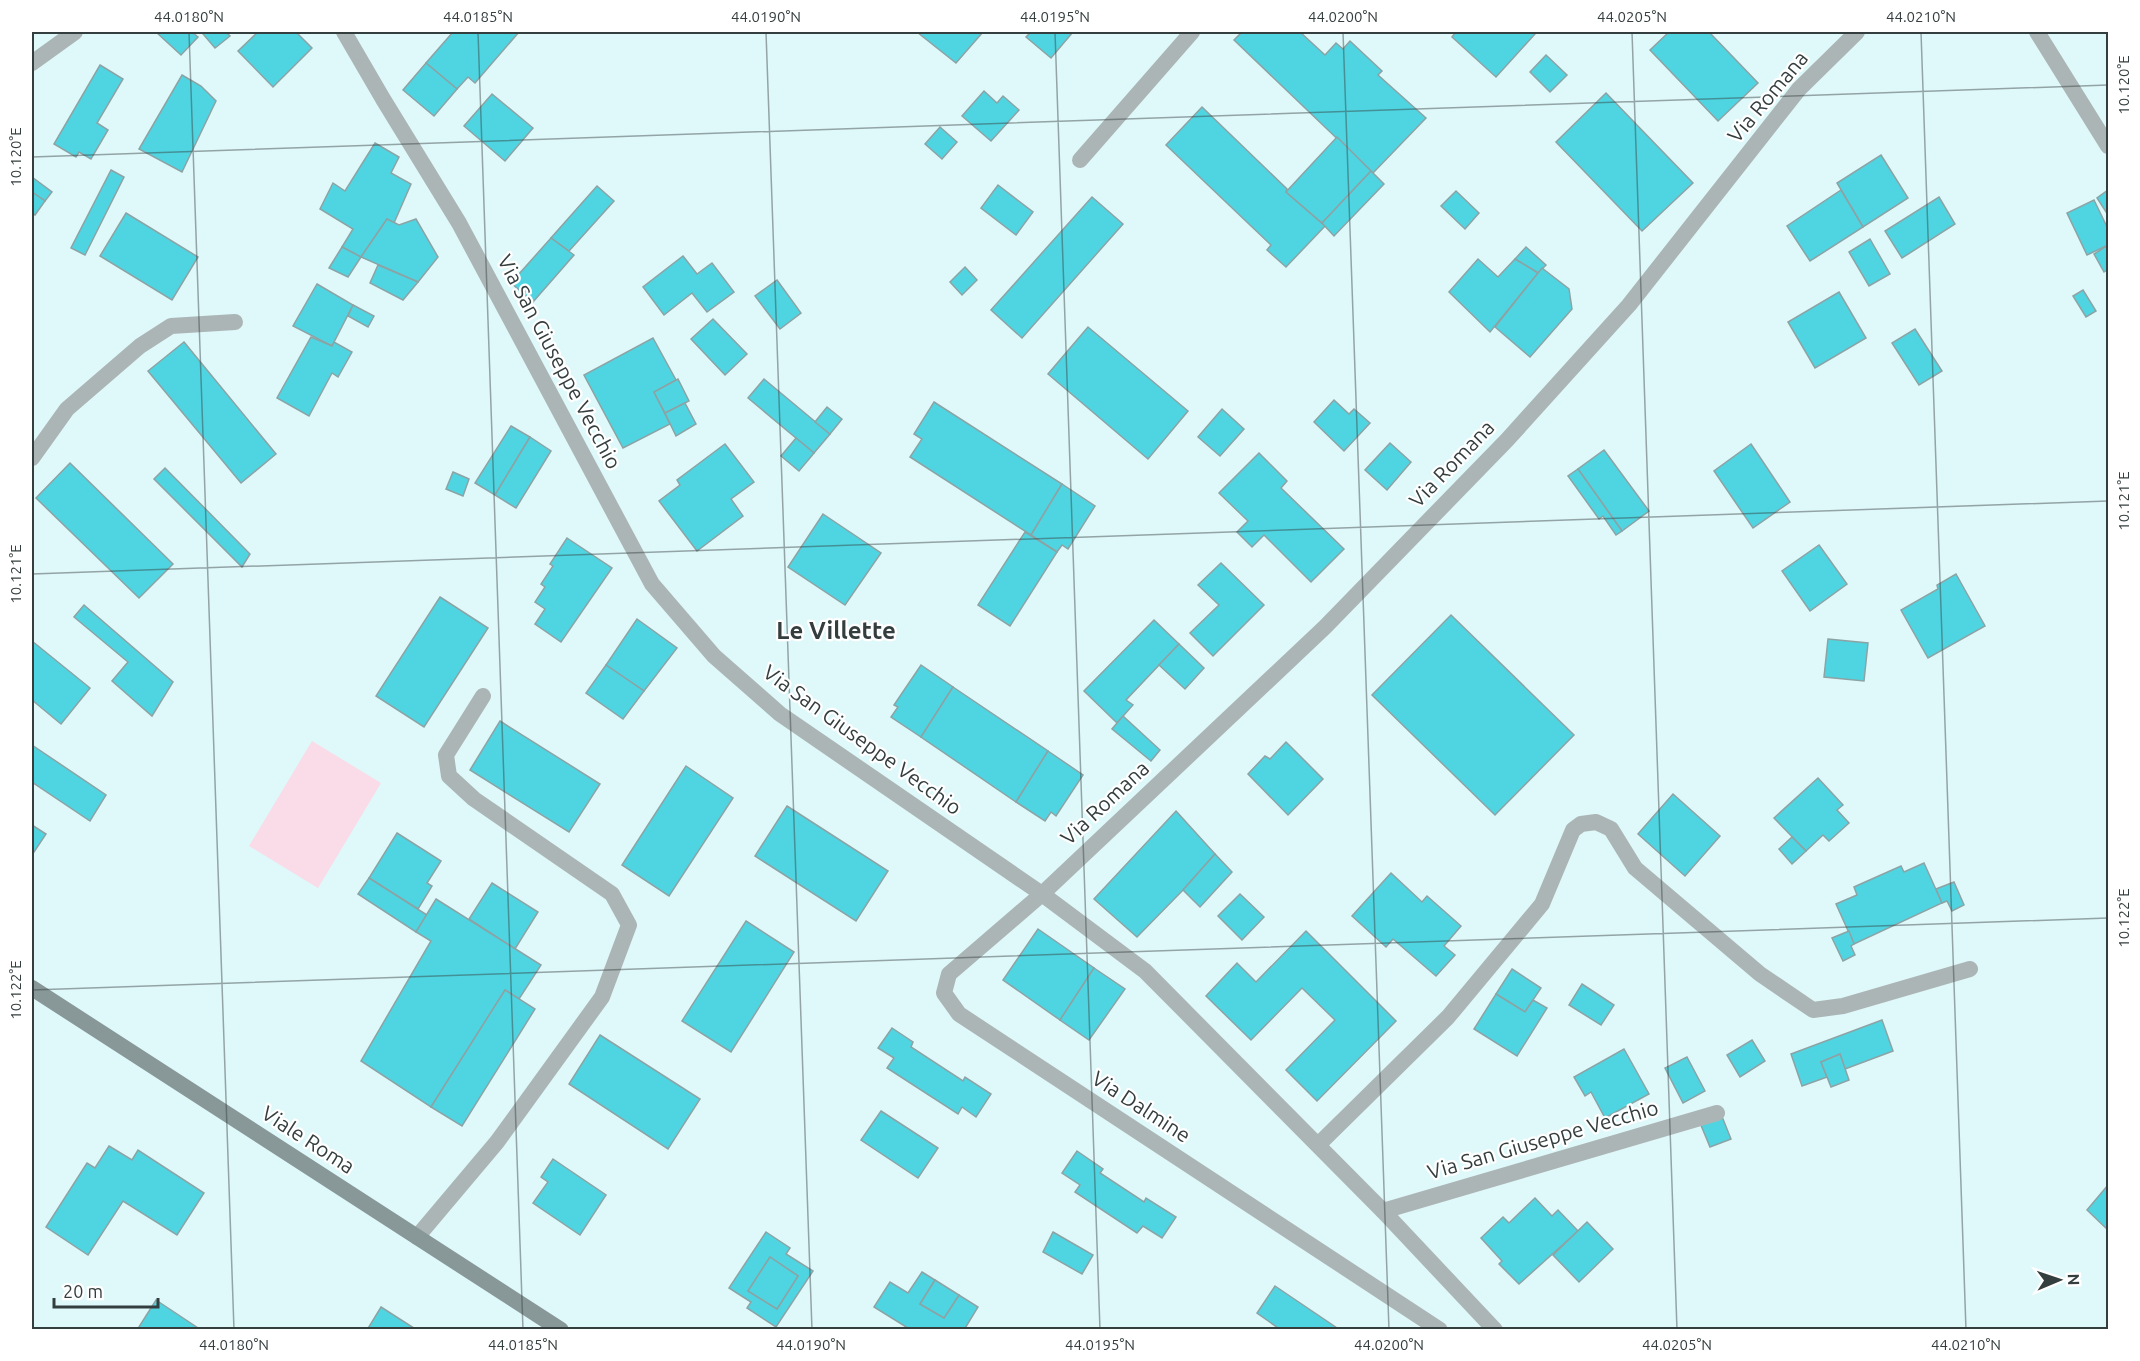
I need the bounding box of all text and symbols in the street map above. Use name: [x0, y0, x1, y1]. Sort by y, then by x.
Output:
text: 44.0180°N: [154, 8, 224, 25]
text: 44.0185°N: [443, 8, 513, 25]
text: 44.0190°N: [731, 8, 801, 25]
text: 44.0195°N: [1020, 8, 1090, 25]
text: 44.0200°N: [1308, 8, 1378, 25]
text: 44.0205°N: [1597, 8, 1667, 25]
text: 44.0210°N: [1886, 8, 1956, 25]
street label: Via Romana: [1722, 46, 1812, 147]
text: 10.120°E: [2115, 55, 2132, 115]
text: 10.120°E: [7, 127, 24, 187]
street label: Via San Giuseppe Vecchio: [493, 250, 627, 473]
street label: Via Romana: [1404, 415, 1499, 512]
text: 10.121°E: [2115, 471, 2132, 531]
text: 10.121°E: [7, 544, 24, 604]
district label: Le Villette: [776, 617, 896, 644]
street label: Via San Giuseppe Vecchio: [759, 659, 966, 819]
street label: Via Romana: [1055, 755, 1153, 849]
text: 10.122°E: [2115, 888, 2132, 948]
text: 10.122°E: [7, 960, 24, 1020]
street label: Via Dalmine: [1088, 1065, 1195, 1147]
street label: Via San Giuseppe Vecchio: [1425, 1095, 1661, 1184]
street label: Viale Roma: [258, 1100, 360, 1178]
north arrow: [2029, 1250, 2089, 1310]
scale bar: [54, 1271, 158, 1309]
text: N: [2065, 1273, 2083, 1286]
text: 20 m: [63, 1281, 103, 1301]
text: 44.0180°N: [199, 1336, 269, 1353]
text: 44.0185°N: [488, 1336, 558, 1353]
text: 44.0190°N: [776, 1336, 846, 1353]
text: 44.0195°N: [1065, 1336, 1135, 1353]
text: 44.0200°N: [1354, 1336, 1424, 1353]
text: 44.0205°N: [1642, 1336, 1712, 1353]
text: 44.0210°N: [1931, 1336, 2001, 1353]

